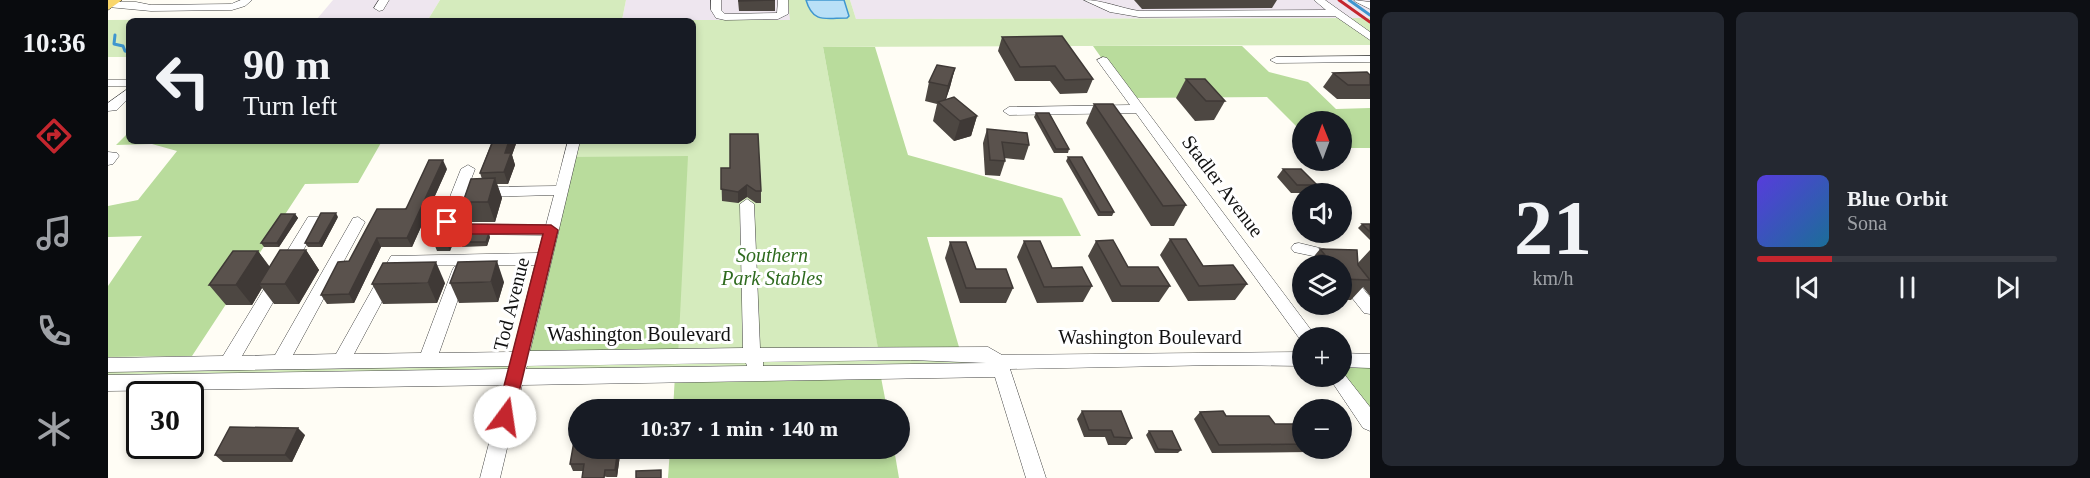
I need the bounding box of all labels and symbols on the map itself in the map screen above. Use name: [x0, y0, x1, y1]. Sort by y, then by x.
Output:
north arrow: [1292, 111, 1352, 171]
street label: Stadler Avenue: [1178, 131, 1268, 241]
pin: [421, 196, 472, 247]
park label: Southern Park Stables: [720, 244, 823, 289]
street label: Tod Avenue: [489, 255, 533, 353]
street label: Washington Boulevard: [547, 323, 731, 346]
street label: Washington Boulevard: [1058, 326, 1242, 349]
speed limit sign: 30: [126, 381, 204, 459]
position arrow: [473, 385, 537, 449]

